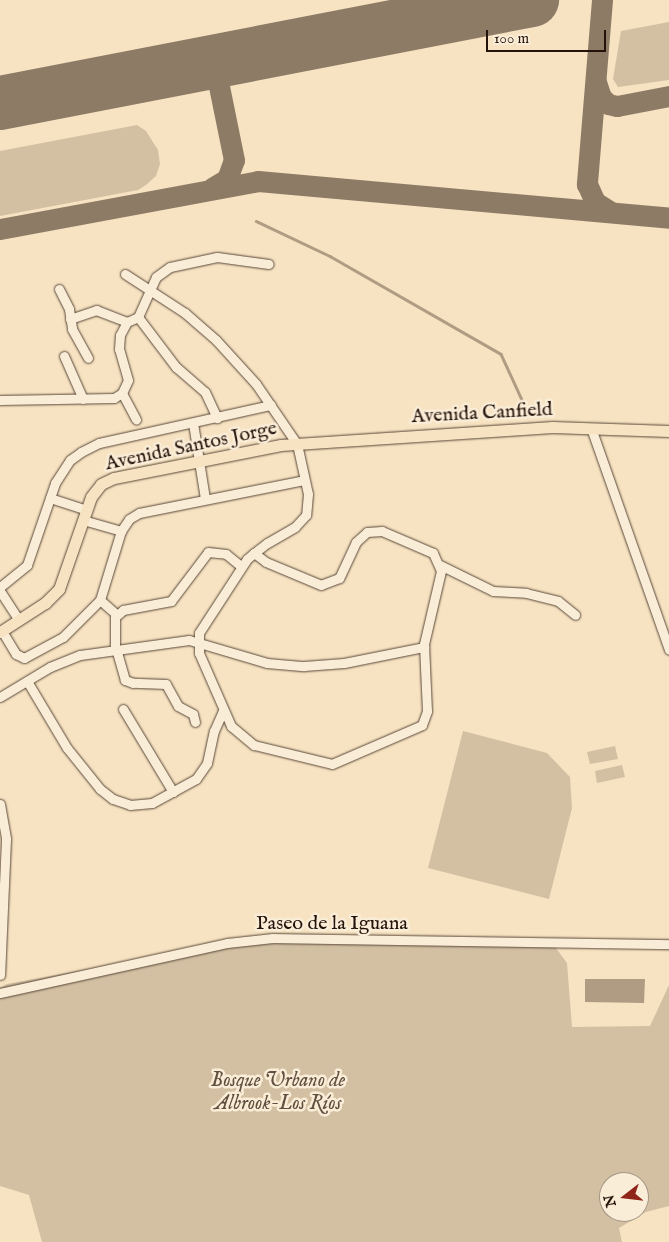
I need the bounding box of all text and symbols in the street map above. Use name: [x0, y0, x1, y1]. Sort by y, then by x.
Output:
scale bar: [489, 20, 609, 52]
text: 100 m: [494, 29, 529, 48]
street label: Avenida Canfield: [411, 397, 553, 429]
street label: Avenida Santos Jorge: [103, 416, 279, 476]
street label: Paseo de la Iguana: [256, 911, 408, 935]
park label: Bosque Urbano de Albrook-Los Ríos: [211, 1068, 345, 1115]
north arrow: [599, 1172, 649, 1222]
text: N: [600, 1193, 621, 1209]

